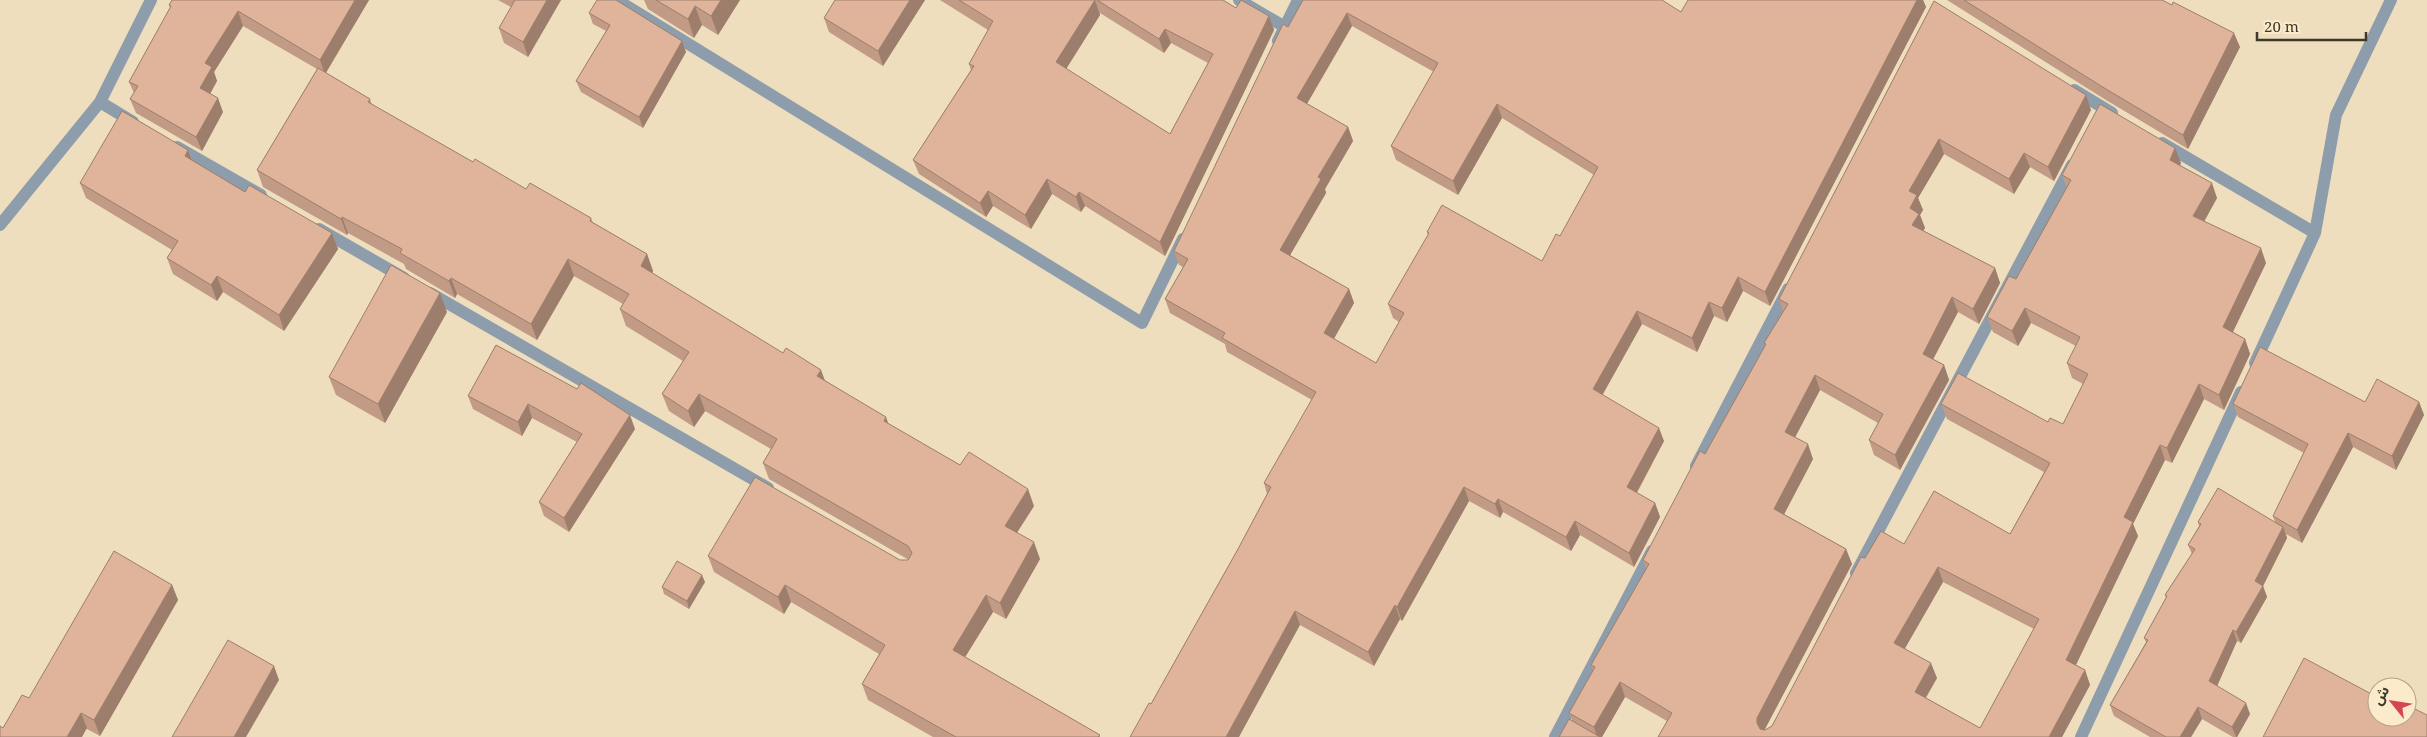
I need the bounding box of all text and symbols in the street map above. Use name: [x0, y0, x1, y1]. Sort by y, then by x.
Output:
scale bar: [2257, 10, 2366, 42]
text: 20 m: [2264, 16, 2299, 36]
north arrow: [2367, 677, 2417, 727]
text: ش: [2367, 682, 2393, 708]

